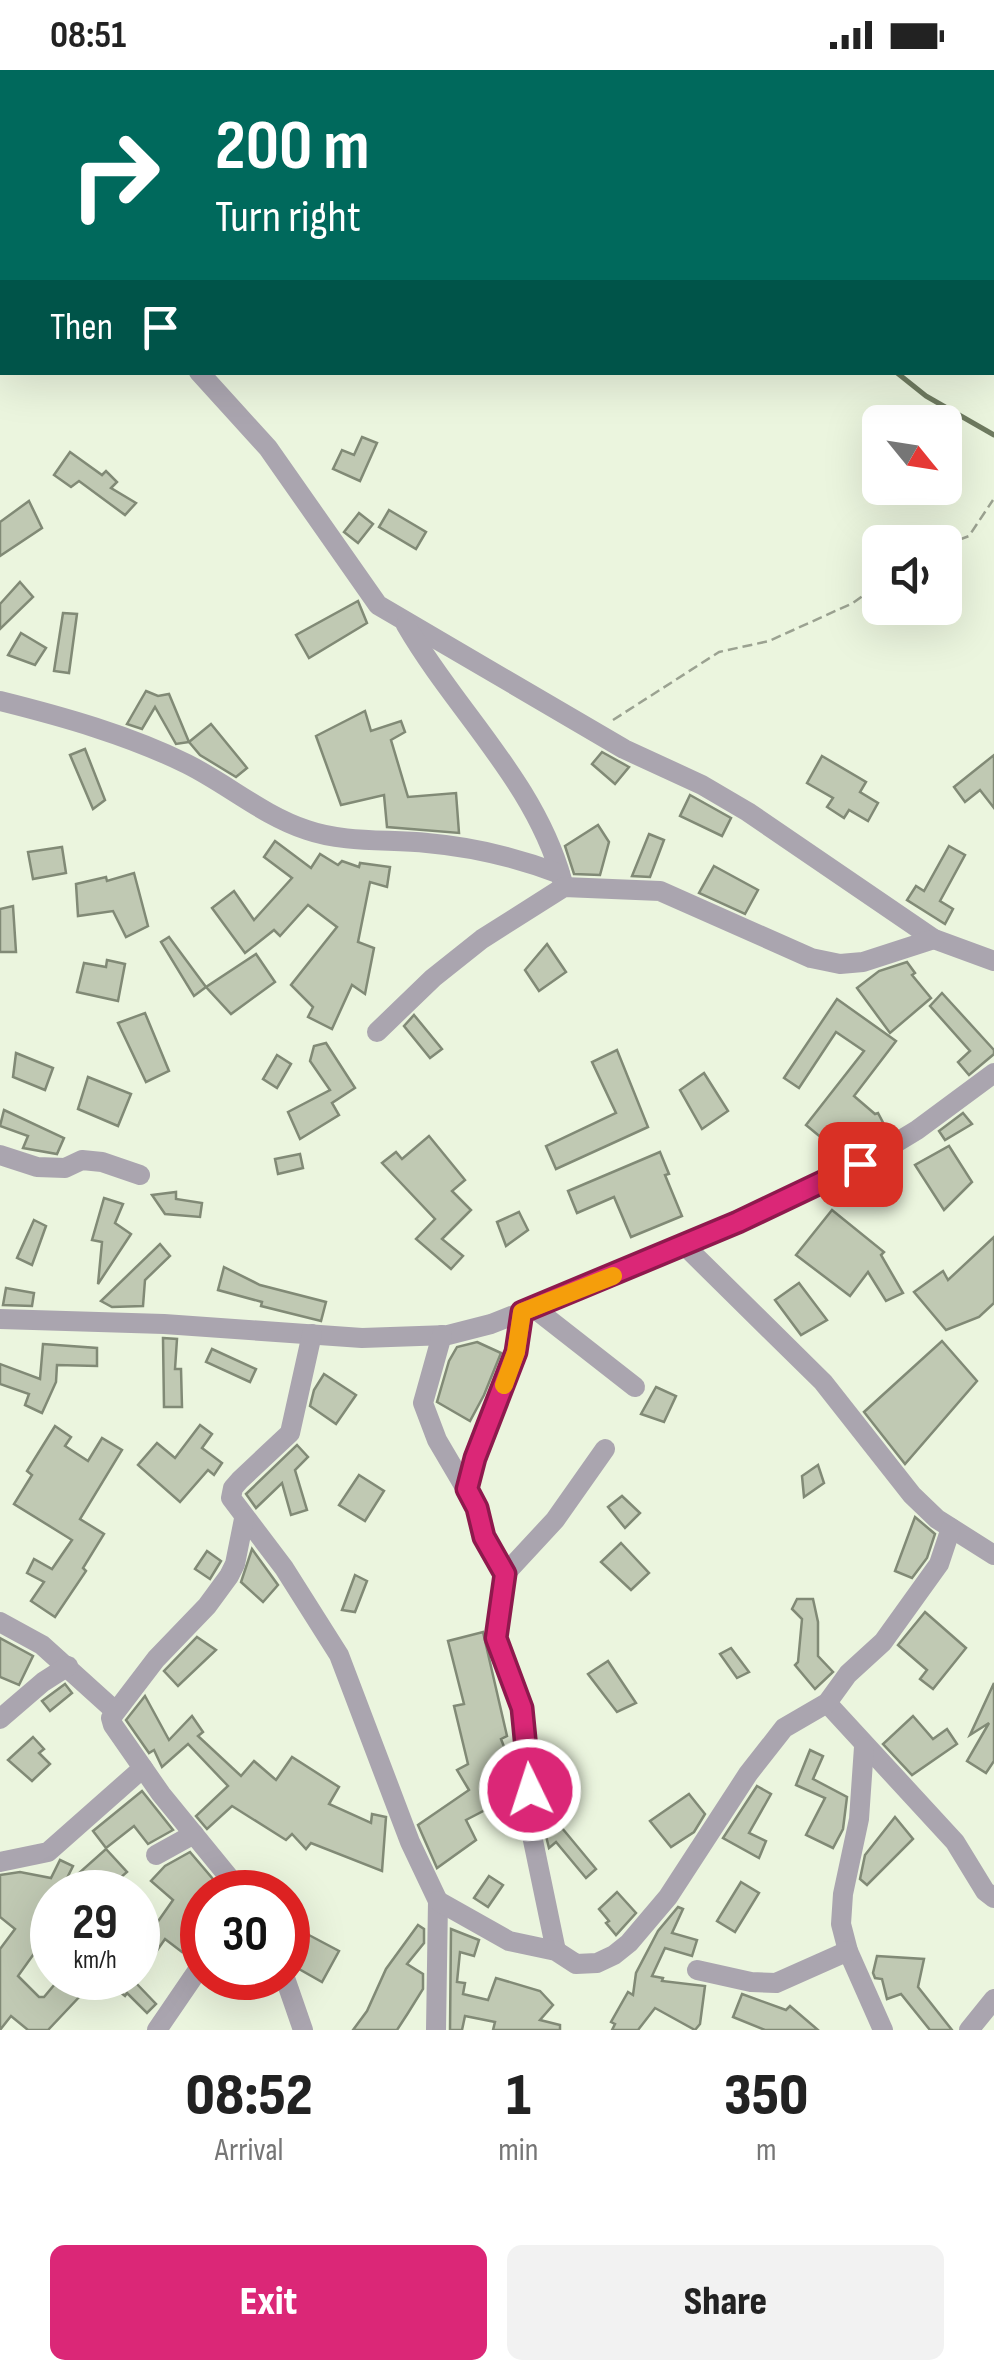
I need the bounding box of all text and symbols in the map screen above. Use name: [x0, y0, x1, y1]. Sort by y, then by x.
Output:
text: 08:51: [50, 13, 126, 58]
text: 200 m: [215, 105, 370, 189]
icon: right: [50, 110, 180, 240]
text: Turn right: [215, 190, 361, 245]
icon: arrive: [133, 300, 188, 355]
text: Then: [50, 305, 113, 350]
north arrow: [862, 405, 962, 505]
map controls: [862, 405, 962, 625]
button: sound: [862, 525, 962, 625]
pin: [818, 1122, 903, 1207]
icon: arrive: [833, 1137, 888, 1192]
position arrow: [478, 1738, 582, 1842]
speed limit sign: 30: [180, 1870, 310, 2000]
text: 29: [72, 1893, 118, 1953]
text: km/h: [73, 1945, 117, 1976]
text: 08:52: [186, 2060, 313, 2132]
text: 1: [506, 2060, 531, 2132]
text: 350: [724, 2060, 808, 2132]
text: Arrival: [215, 2131, 284, 2170]
text: min: [498, 2131, 539, 2170]
text: m: [756, 2131, 777, 2170]
button: Exit: [50, 2245, 487, 2360]
button: Share: [507, 2245, 944, 2360]

